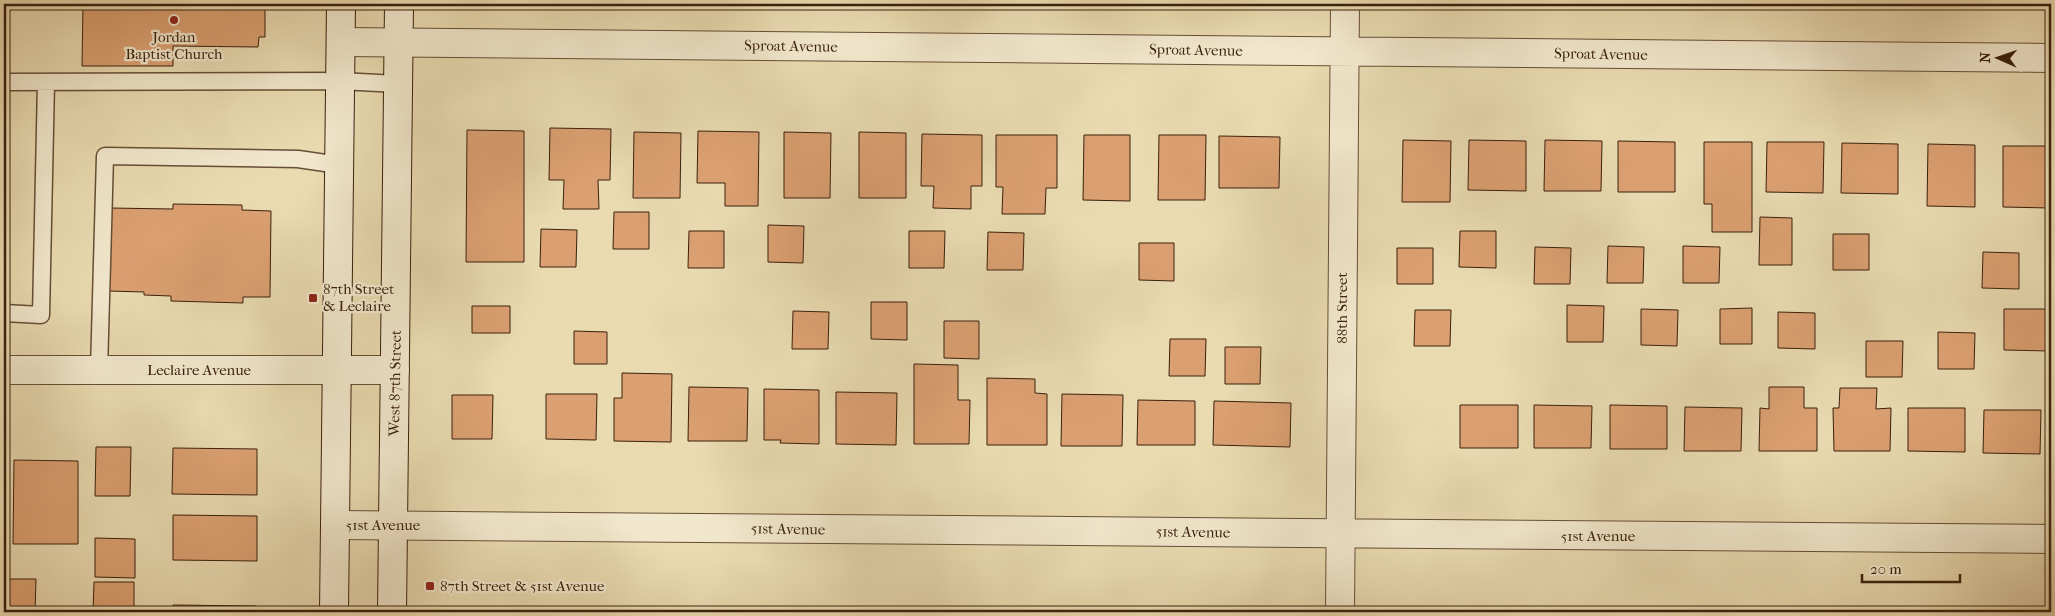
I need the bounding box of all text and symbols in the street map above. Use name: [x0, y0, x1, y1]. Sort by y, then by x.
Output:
marker: Jordan Baptist Church: [168, 14, 180, 26]
place label: Jordan Baptist Church: [126, 28, 223, 63]
north arrow: [1972, 32, 2022, 82]
street label: Sproat Avenue: [744, 36, 839, 56]
street label: Sproat Avenue: [1149, 40, 1244, 60]
street label: Sproat Avenue: [1554, 44, 1649, 64]
text: N: [1977, 52, 1994, 63]
street label: 88th Street: [1333, 272, 1351, 344]
place label: 87th Street & Leclaire: [323, 280, 395, 315]
marker: 87th Street & Leclaire: [307, 292, 319, 304]
street label: West 87th Street: [385, 329, 405, 437]
street label: Leclaire Avenue: [147, 361, 252, 379]
street label: 51st Avenue: [346, 516, 421, 534]
street label: 51st Avenue: [751, 519, 826, 539]
street label: 51st Avenue: [1156, 522, 1231, 542]
street label: 51st Avenue: [1561, 527, 1636, 545]
scale bar: [1862, 551, 1960, 583]
text: 20 m: [1870, 560, 1902, 578]
place label: 87th Street & 51st Avenue: [440, 577, 605, 595]
marker: 87th Street & 51st Avenue: [424, 580, 436, 592]

